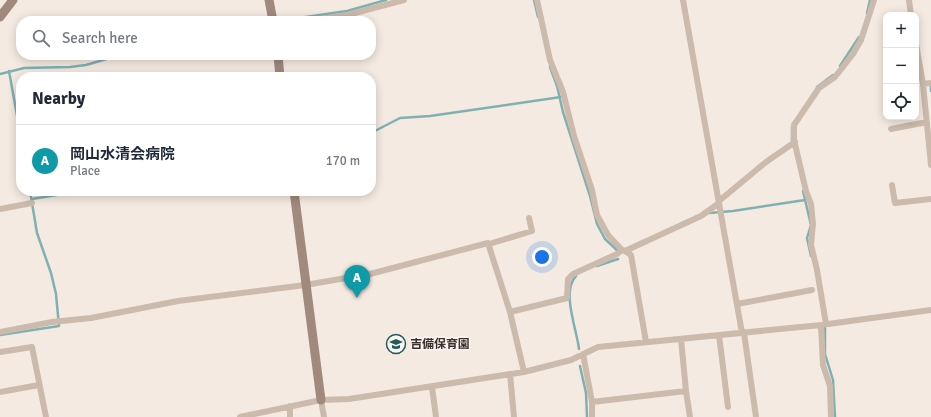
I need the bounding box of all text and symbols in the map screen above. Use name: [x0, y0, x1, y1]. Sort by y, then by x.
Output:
map controls: [883, 12, 919, 120]
button: +: [883, 12, 919, 48]
search box: [16, 16, 376, 60]
icon: search: [30, 27, 52, 49]
text: Search here: [62, 29, 138, 47]
button: −: [883, 48, 919, 84]
button: locate: [883, 84, 919, 120]
text: Nearby: [32, 88, 85, 109]
text: 岡山水清会病院: [70, 145, 175, 163]
text: A: [41, 153, 49, 169]
text: 170 m: [326, 153, 360, 169]
text: Place: [70, 163, 100, 179]
your location: [532, 247, 552, 267]
pin: A: [344, 265, 370, 298]
school or university icon: 吉備保育園: [385, 333, 407, 355]
place label: 吉備保育園: [410, 337, 470, 352]

